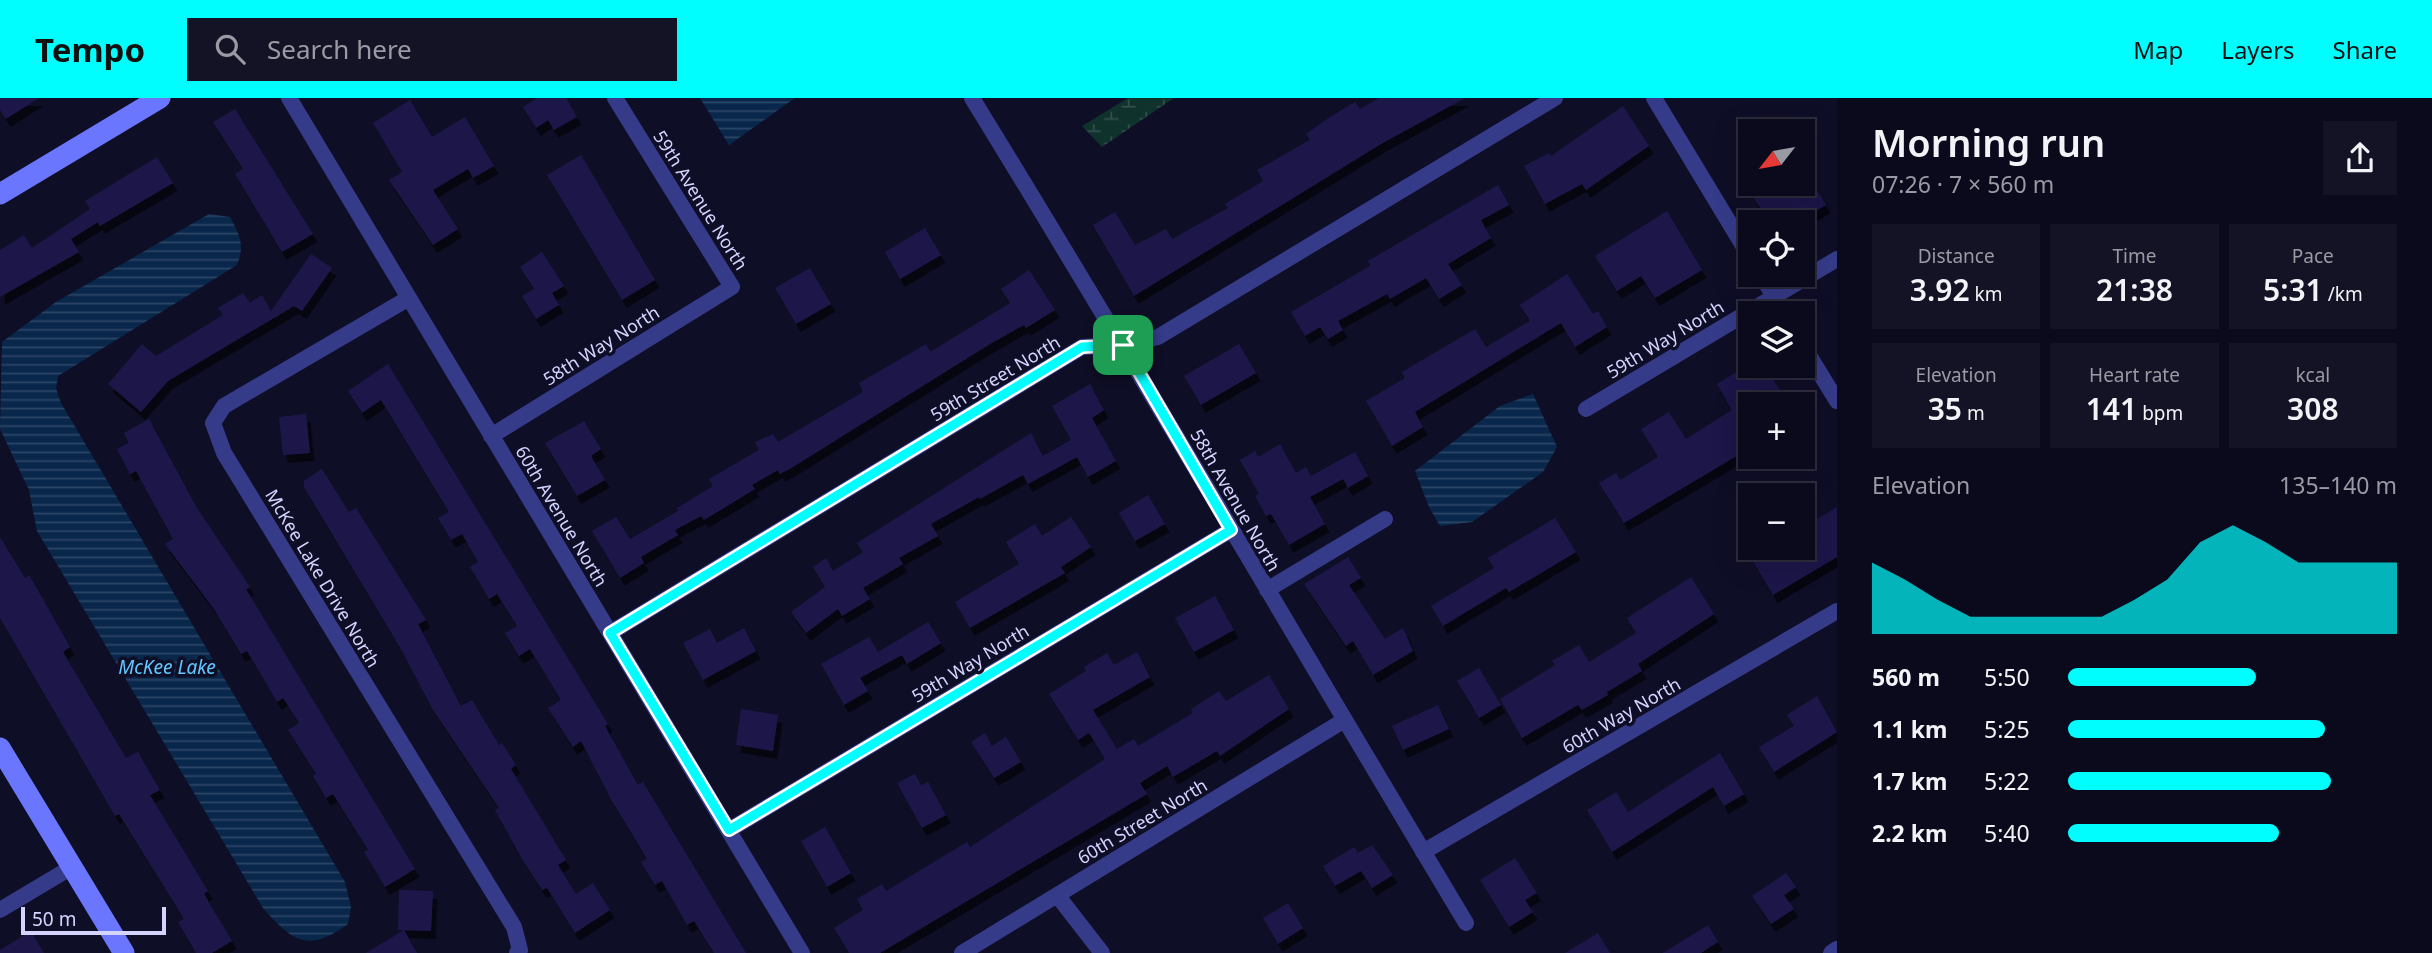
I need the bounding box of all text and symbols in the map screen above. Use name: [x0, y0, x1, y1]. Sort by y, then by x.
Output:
search box: [187, 18, 677, 81]
text: Tempo: [35, 27, 145, 72]
icon: search: [211, 30, 249, 68]
text: Search here: [267, 31, 412, 67]
text: Map: [2133, 33, 2183, 66]
text: Layers: [2221, 33, 2295, 66]
text: Share: [2333, 33, 2397, 66]
text: Morning run: [1872, 116, 2105, 168]
north arrow: [1738, 119, 1815, 196]
map controls: [1738, 119, 1815, 560]
button: share: [2323, 121, 2397, 195]
street label: 59th Avenue North: [648, 126, 754, 274]
text: 07:26 · 7 × 560 m: [1872, 168, 2054, 200]
button: locate: [1738, 210, 1815, 287]
text: Distance: [1918, 243, 1995, 269]
text: Time: [2113, 243, 2156, 269]
text: Pace: [2292, 243, 2334, 269]
text: 3.92: [1910, 269, 1970, 310]
text: 21:38: [2096, 269, 2173, 310]
text: 5:31: [2263, 269, 2323, 310]
text: km: [1970, 281, 2002, 307]
text: /km: [2323, 281, 2363, 307]
street label: 59th Way North: [1602, 295, 1728, 383]
street label: 58th Way North: [538, 300, 664, 390]
button: layers: [1738, 301, 1815, 378]
pin: [1093, 315, 1153, 375]
icon: arrive: [1104, 326, 1142, 364]
street label: 59th Street North: [926, 330, 1064, 426]
text: Elevation: [1916, 362, 1997, 388]
text: Heart rate: [2089, 362, 2180, 388]
text: kcal: [2295, 362, 2330, 388]
text: 35: [1928, 388, 1962, 429]
text: 141: [2086, 388, 2137, 429]
text: 308: [2287, 388, 2339, 429]
button: +: [1738, 392, 1815, 469]
text: m: [1962, 400, 1985, 426]
text: bpm: [2137, 400, 2183, 426]
street label: 58th Avenue North: [1186, 425, 1286, 575]
street label: 60th Avenue North: [510, 441, 614, 591]
text: Elevation: [1872, 469, 1970, 501]
text: 135–140 m: [2279, 469, 2397, 501]
button: −: [1738, 483, 1815, 560]
street label: McKee Lake Drive North: [260, 484, 386, 672]
street label: 59th Way North: [907, 619, 1033, 707]
water label: McKee Lake: [118, 654, 216, 680]
text: 560 m: [1872, 661, 1940, 693]
text: 5:50: [1984, 661, 2030, 693]
street label: 60th Way North: [1557, 671, 1685, 759]
text: 1.1 km: [1872, 713, 1947, 745]
text: 5:25: [1984, 713, 2030, 745]
text: 1.7 km: [1872, 765, 1947, 797]
text: 5:22: [1984, 765, 2030, 797]
street label: 60th Street North: [1073, 773, 1211, 869]
text: 2.2 km: [1872, 817, 1947, 849]
text: 5:40: [1984, 817, 2030, 849]
scale bar: [21, 904, 166, 936]
text: 50 m: [32, 906, 76, 932]

